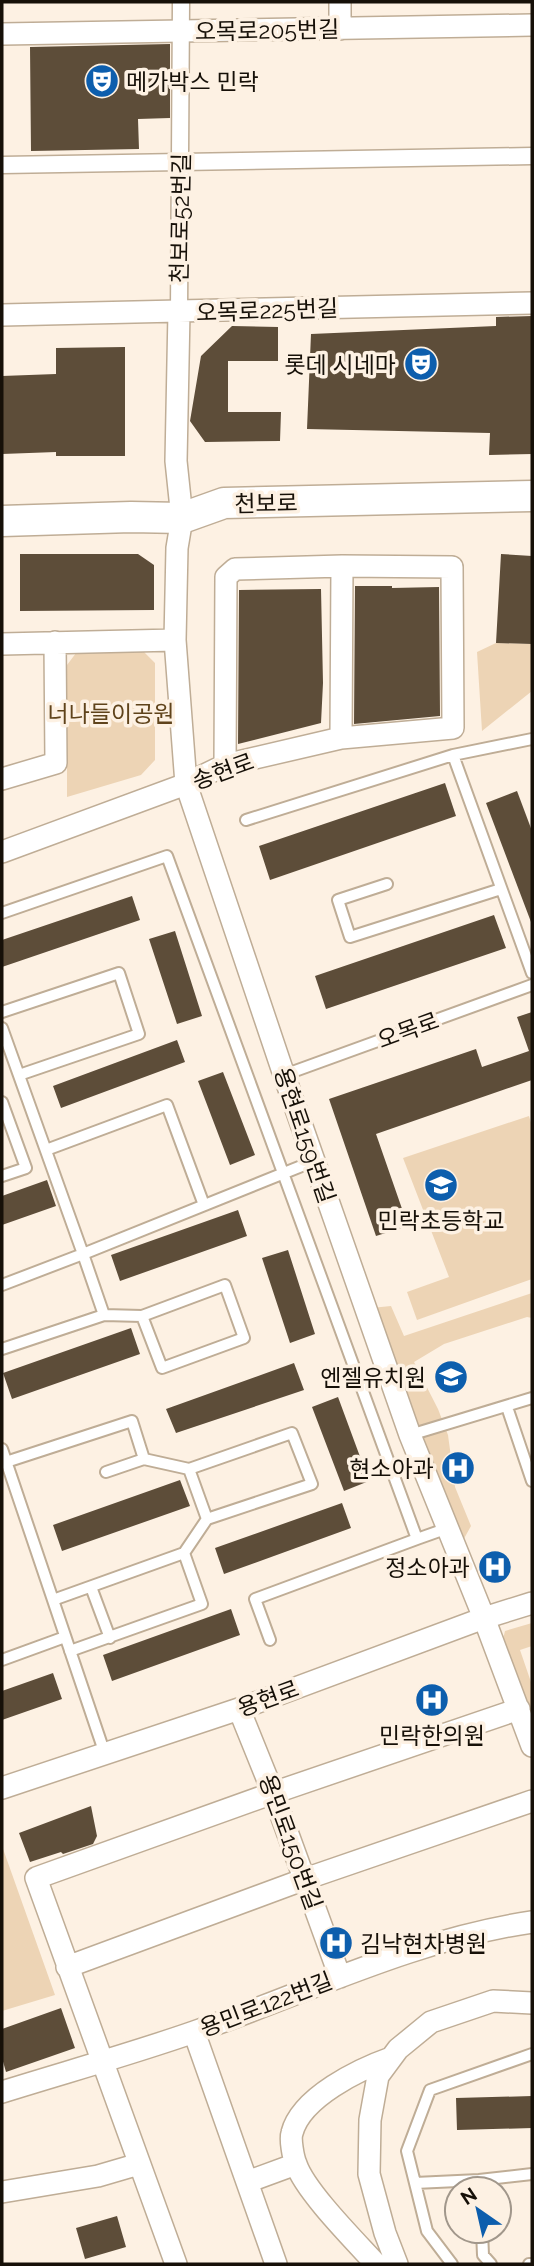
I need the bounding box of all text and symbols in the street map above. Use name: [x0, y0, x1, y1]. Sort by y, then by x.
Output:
street label: 오목로205번길: [195, 15, 339, 45]
theatre icon: 메가박스 민락: [83, 62, 121, 100]
place label: 메가박스 민락: [126, 68, 259, 95]
street label: 천보로52번길: [165, 153, 195, 283]
street label: 오목로225번길: [195, 294, 339, 326]
theatre icon: 롯데 시네마: [402, 345, 440, 383]
place label: 롯데 시네마: [284, 351, 396, 378]
street label: 천보로: [234, 489, 298, 517]
park label: 너나들이공원: [48, 700, 174, 727]
street label: 송현로: [189, 747, 257, 795]
street label: 오목로: [374, 1006, 442, 1054]
street label: 용현로159번길: [269, 1064, 341, 1206]
school or university icon: 민락초등학교: [422, 1166, 460, 1204]
place label: 민락초등학교: [378, 1207, 504, 1234]
school or university icon: 엔젤유치원: [432, 1358, 470, 1396]
place label: 엔젤유치원: [320, 1364, 426, 1391]
hospital icon: 현소아과: [439, 1449, 477, 1487]
place label: 현소아과: [349, 1455, 434, 1482]
hospital icon: 정소아과: [476, 1548, 514, 1586]
place label: 정소아과: [385, 1554, 470, 1581]
street label: 용현로: [234, 1674, 302, 1722]
hospital icon: 민락한의원: [413, 1681, 451, 1719]
place label: 민락한의원: [379, 1722, 485, 1749]
street label: 용민로150번길: [254, 1771, 328, 1913]
hospital icon: 김낙현차병원: [317, 1924, 355, 1962]
place label: 김낙현차병원: [360, 1930, 487, 1957]
street label: 용민로122번길: [196, 1966, 336, 2042]
north arrow: [443, 2175, 513, 2245]
text: N: [456, 2183, 481, 2209]

